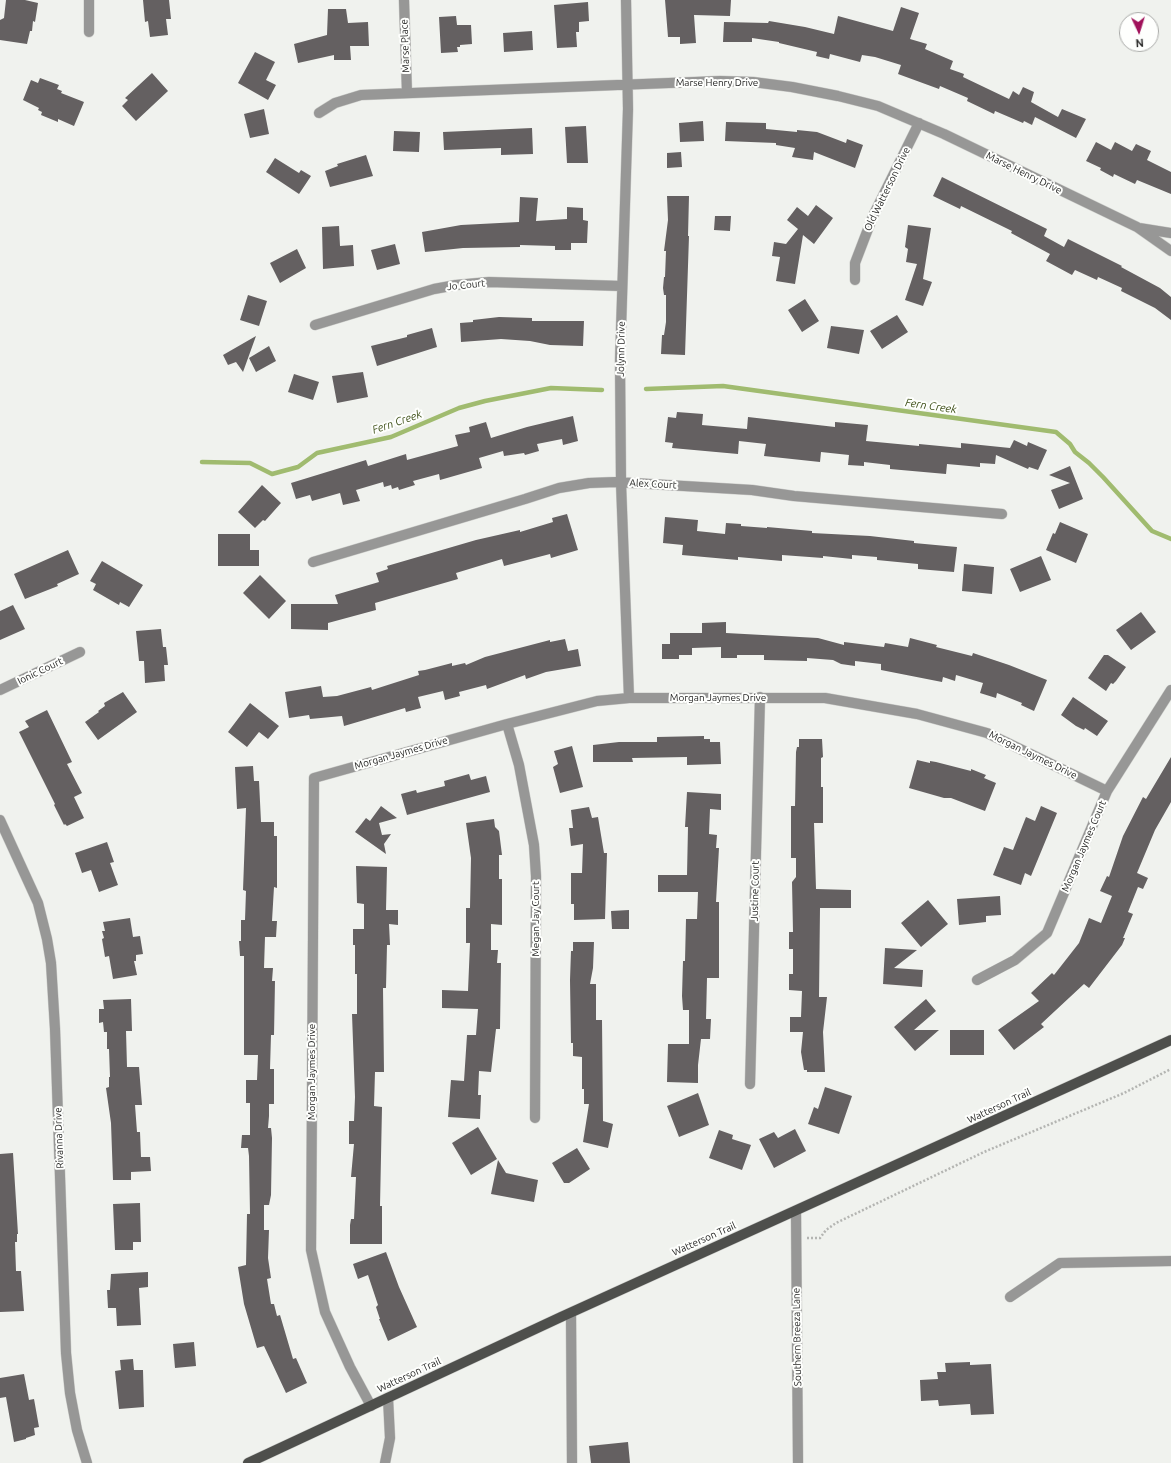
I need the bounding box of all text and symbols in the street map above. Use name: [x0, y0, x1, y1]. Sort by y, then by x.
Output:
north arrow: [1119, 12, 1159, 52]
street label: Marse Place: [398, 19, 412, 73]
text: N: [1135, 37, 1144, 49]
street label: Marse Henry Drive: [676, 77, 758, 89]
street label: Old Watterson Drive: [862, 145, 912, 233]
street label: Marse Henry Drive: [984, 149, 1064, 197]
street label: Jo Court: [446, 277, 486, 293]
street label: Jolynn Drive: [615, 321, 627, 377]
water label: Fern Creek: [904, 396, 958, 416]
water label: Fern Creek: [370, 407, 424, 437]
street label: Alex Court: [629, 477, 677, 491]
street label: Ionic Court: [15, 655, 65, 687]
street label: Morgan Jaymes Drive: [670, 692, 766, 704]
street label: Morgan Jaymes Drive: [987, 728, 1079, 782]
street label: Morgan Jaymes Drive: [353, 734, 449, 772]
street label: Morgan Jaymes Court: [1059, 798, 1109, 894]
street label: Justine Court: [748, 861, 762, 921]
street label: Megan Jay Court: [530, 881, 542, 957]
street label: Morgan Jaymes Drive: [306, 1024, 318, 1120]
street label: Watterson Trail: [965, 1086, 1033, 1126]
street label: Rivanna Drive: [52, 1107, 66, 1169]
street label: Watterson Trail: [670, 1220, 738, 1258]
street label: Southern Breeza Lane: [790, 1288, 804, 1386]
street label: Watterson Trail: [375, 1355, 443, 1395]

